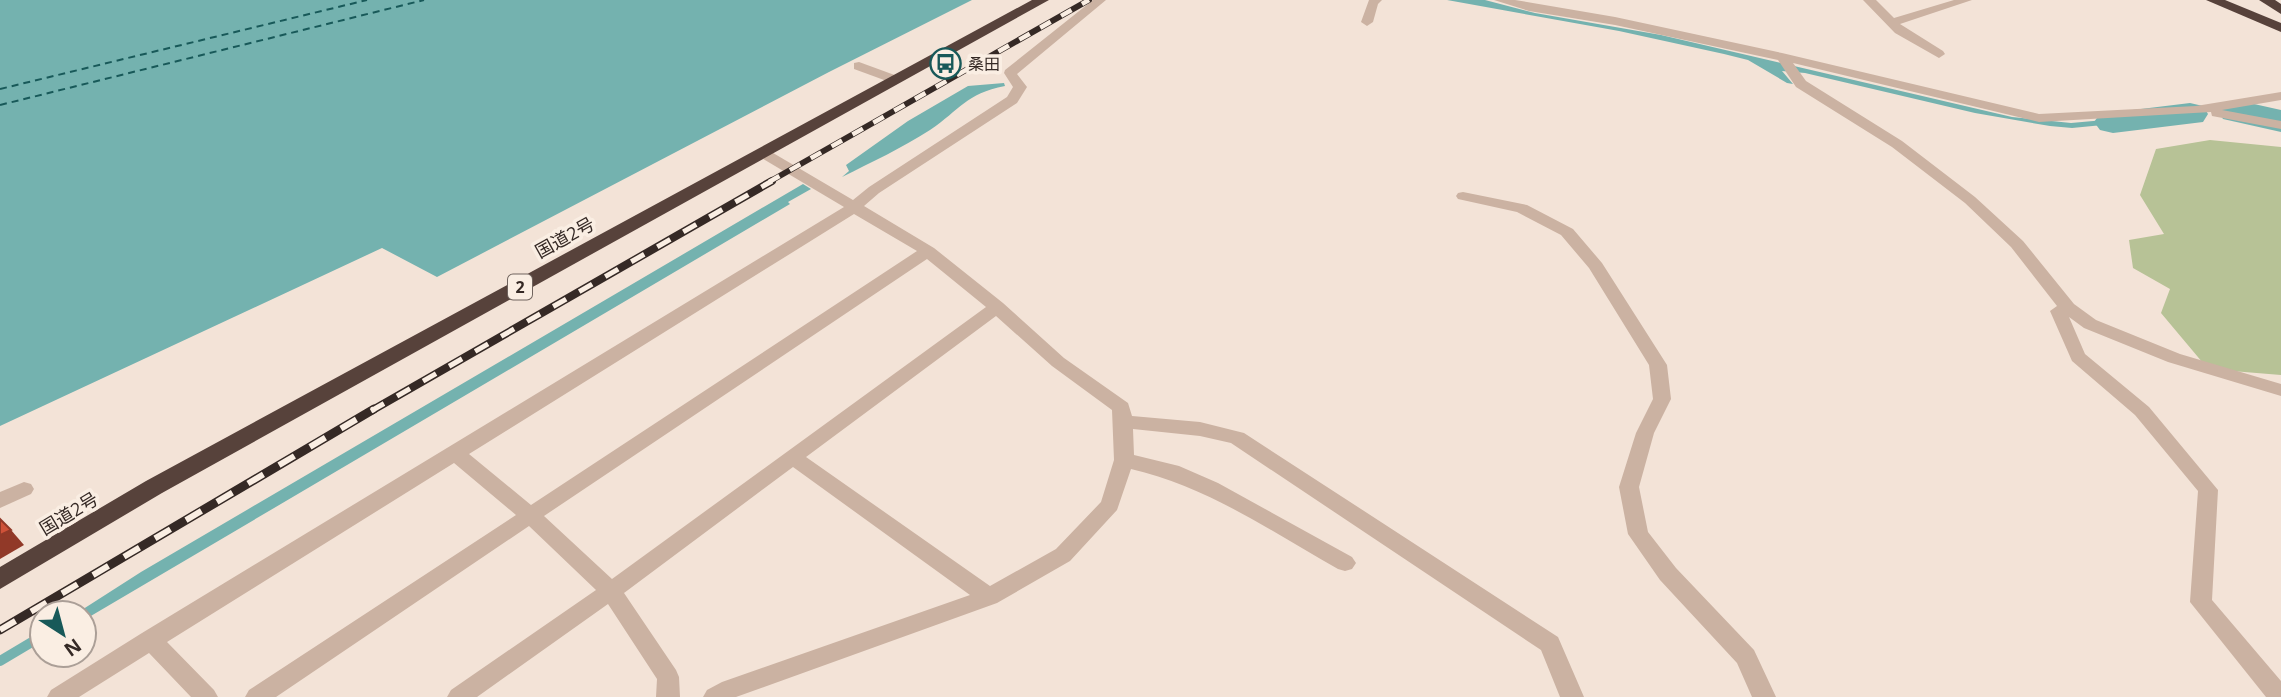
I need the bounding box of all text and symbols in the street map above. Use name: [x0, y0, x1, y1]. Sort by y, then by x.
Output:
bus stop icon: 桑田: [928, 47, 962, 81]
place label: 桑田: [968, 53, 1000, 75]
street label: 国道2号: [531, 211, 598, 263]
road number: 2: [508, 274, 532, 300]
street label: 国道2号: [35, 486, 102, 540]
north arrow: [28, 599, 98, 669]
text: N: [59, 633, 87, 663]

